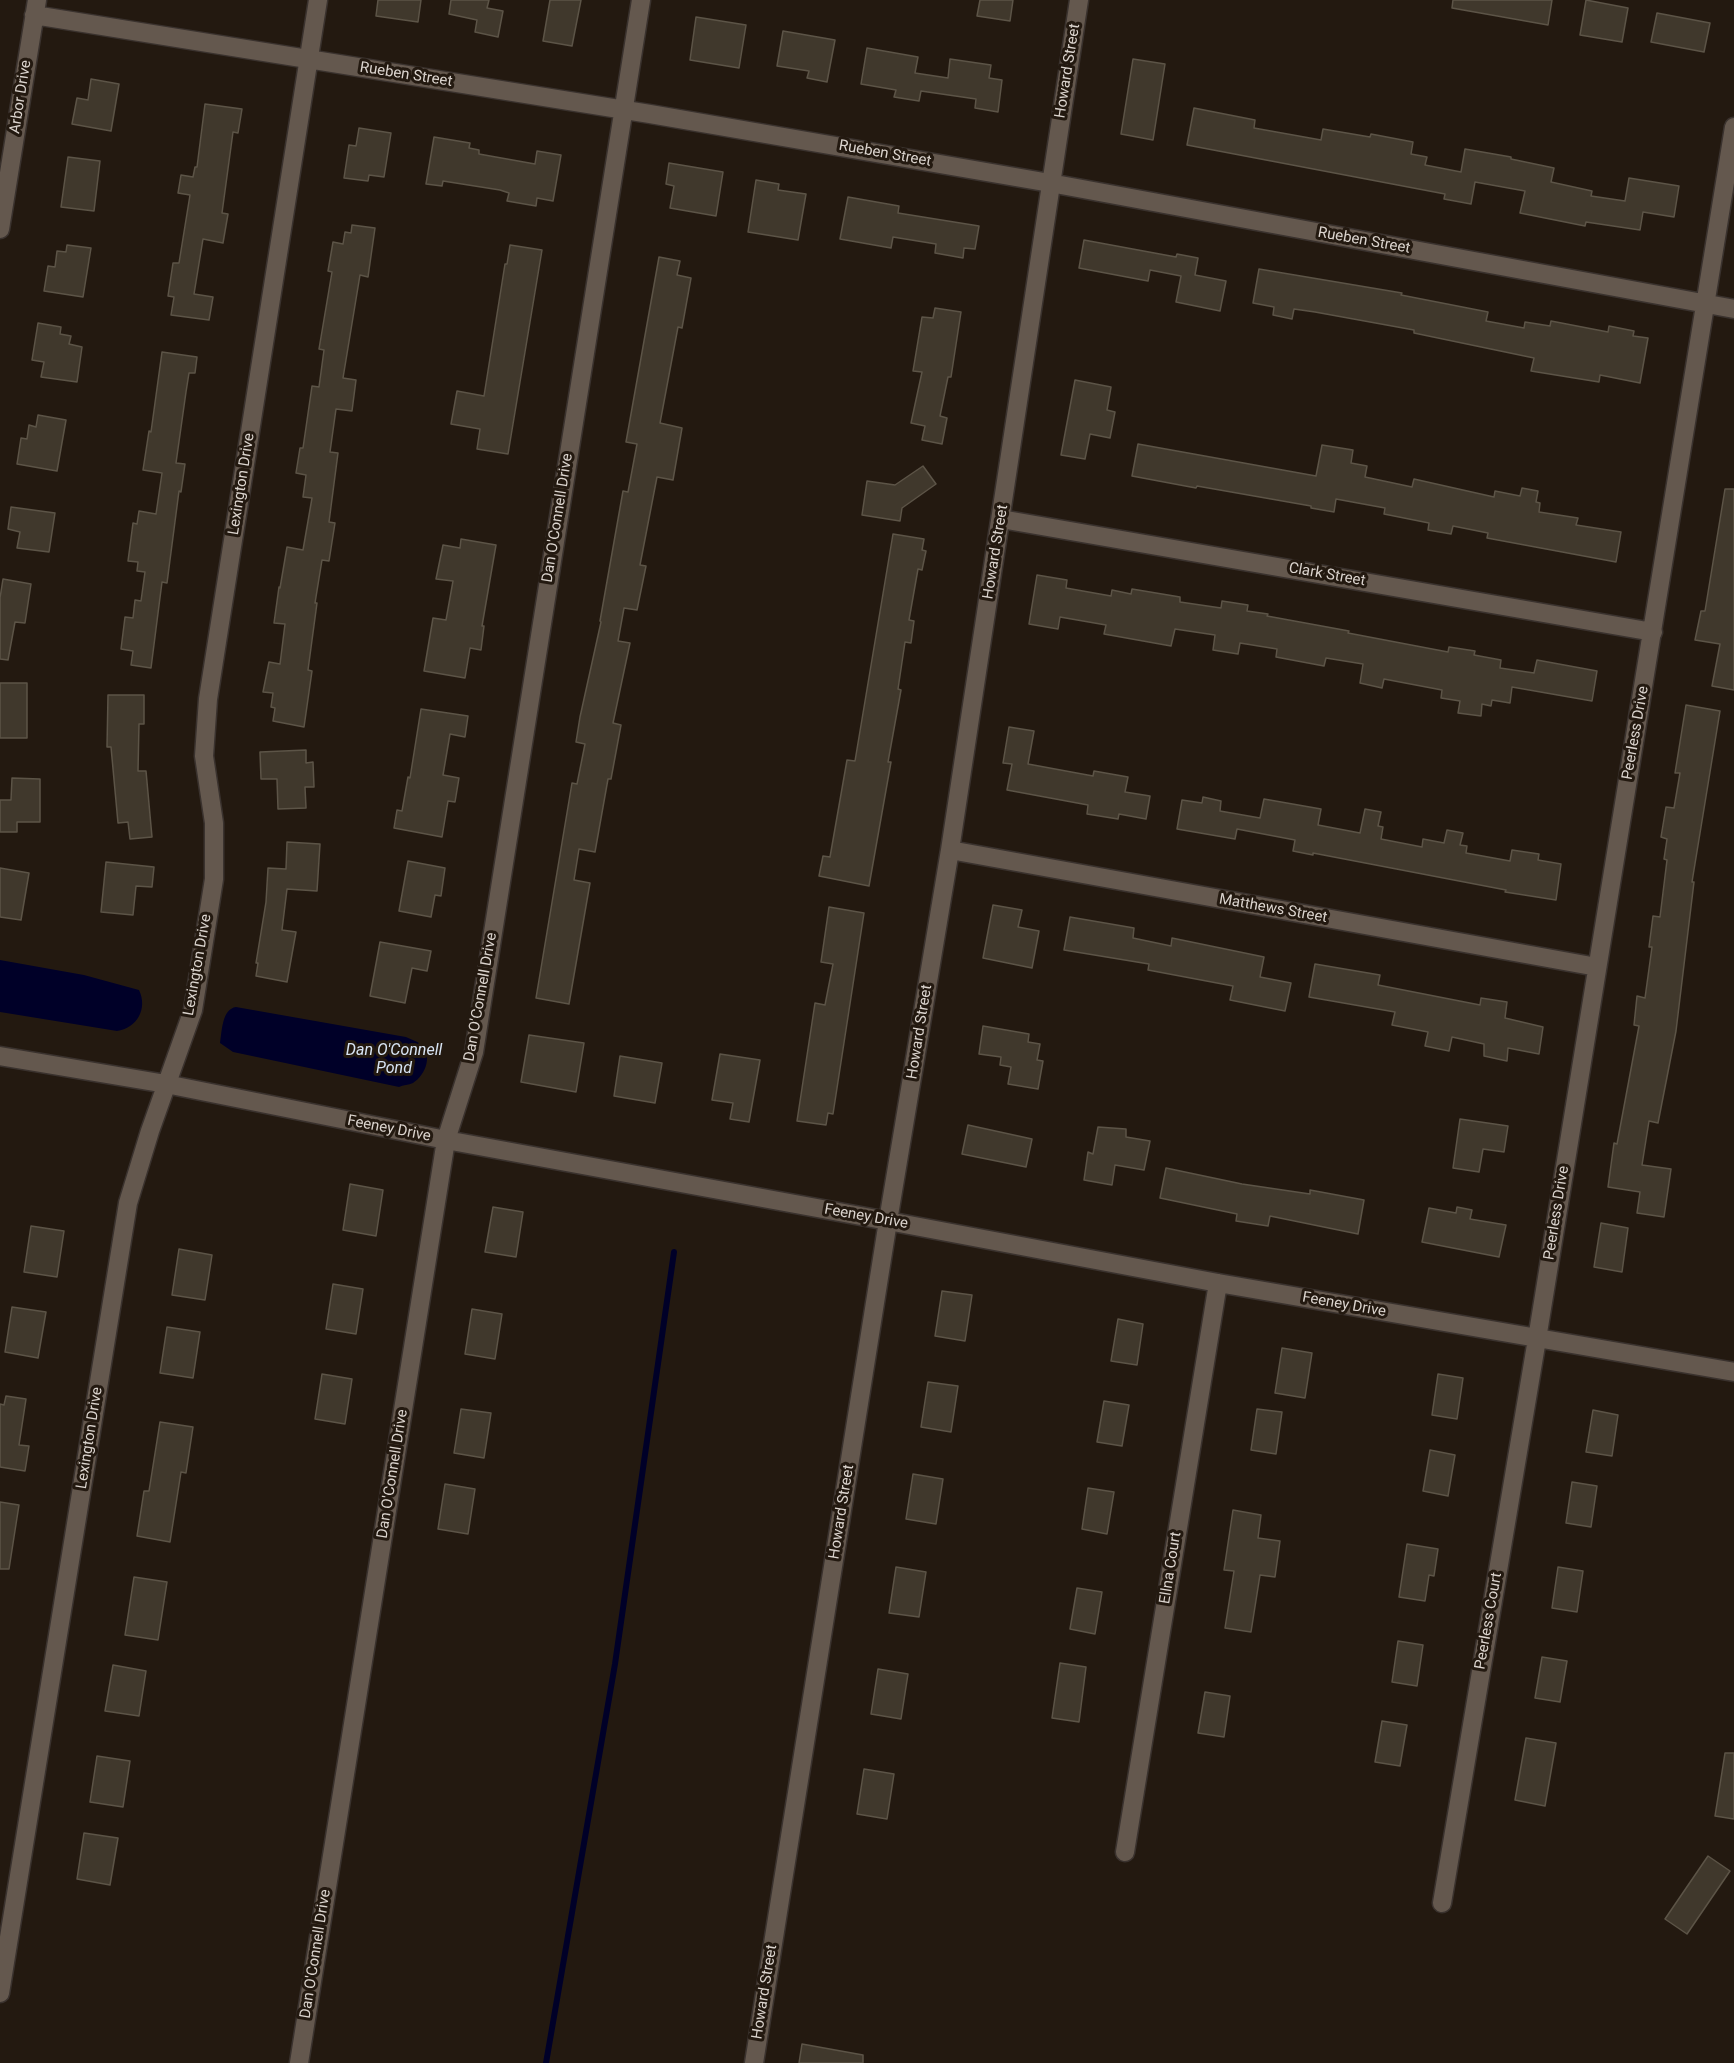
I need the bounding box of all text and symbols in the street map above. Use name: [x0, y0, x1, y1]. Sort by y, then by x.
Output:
street label: Howard Street: [1052, 22, 1084, 120]
street label: Arbor Drive: [6, 59, 36, 135]
street label: Rueben Street: [358, 59, 454, 91]
street label: Rueben Street: [837, 137, 933, 171]
street label: Rueben Street: [1316, 224, 1412, 258]
street label: Lexington Drive: [225, 432, 259, 536]
street label: Dan O'Connell Drive: [539, 452, 577, 584]
street label: Howard Street: [980, 503, 1012, 601]
street label: Clark Street: [1287, 559, 1367, 591]
street label: Peerless Drive: [1619, 685, 1653, 781]
street label: Matthews Street: [1217, 891, 1329, 927]
street label: Lexington Drive: [180, 913, 216, 1017]
street label: Dan O'Connell Drive: [461, 931, 501, 1063]
street label: Howard Street: [904, 983, 936, 1081]
water label: Dan O'Connell Pond: [346, 1041, 442, 1079]
street label: Feeney Drive: [346, 1112, 432, 1146]
street label: Peerless Drive: [1541, 1165, 1573, 1261]
street label: Feeney Drive: [823, 1201, 909, 1233]
street label: Feeney Drive: [1301, 1289, 1387, 1321]
street label: Lexington Drive: [73, 1386, 107, 1490]
street label: Dan O'Connell Drive: [374, 1408, 412, 1540]
street label: Howard Street: [826, 1463, 858, 1561]
street label: Ellna Court: [1156, 1531, 1186, 1605]
street label: Peerless Court: [1472, 1571, 1506, 1671]
street label: Dan O'Connell Drive: [297, 1888, 335, 2020]
street label: Howard Street: [749, 1943, 781, 2041]

